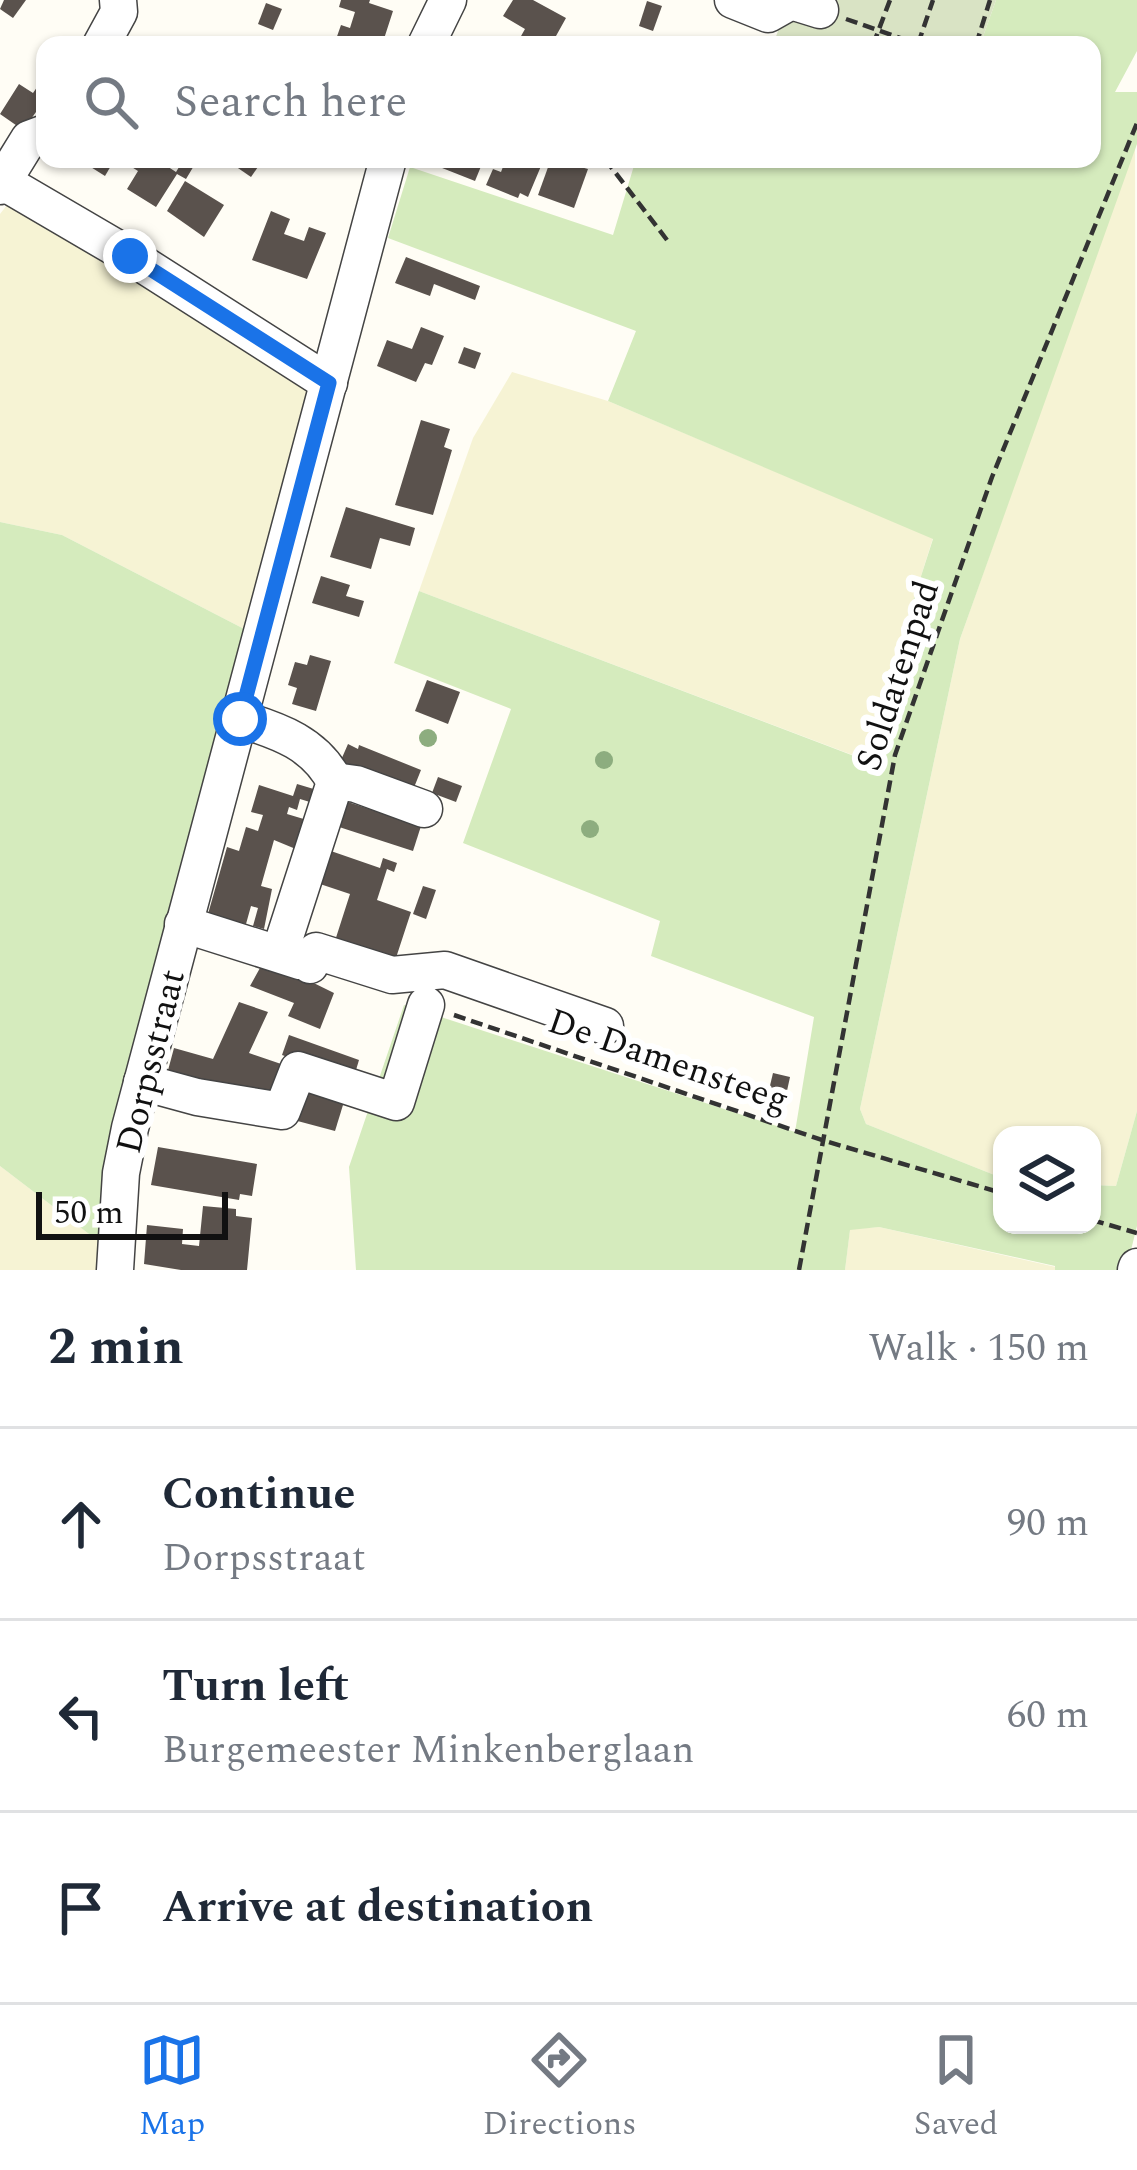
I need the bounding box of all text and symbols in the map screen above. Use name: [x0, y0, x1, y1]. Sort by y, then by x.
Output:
search box: [36, 36, 1101, 168]
text: Search here: [174, 68, 407, 137]
icon: search: [78, 69, 144, 135]
route end: [103, 229, 157, 283]
street label: Soldatenpad: [842, 574, 955, 778]
route start: [213, 692, 267, 746]
street label: Dorpsstraat: [102, 964, 201, 1160]
street label: De Damensteeg: [540, 994, 796, 1128]
map controls: [993, 1126, 1101, 1234]
button: layers: [993, 1126, 1101, 1234]
scale bar: [36, 1186, 228, 1239]
text: 50 m: [54, 1188, 124, 1238]
text: 2 min: [48, 1309, 184, 1387]
text: Walk · 150 m: [868, 1319, 1089, 1378]
text: Continue: [162, 1460, 355, 1529]
icon: ahead: [48, 1491, 114, 1557]
text: 90 m: [1007, 1494, 1089, 1553]
text: Dorpsstraat: [162, 1529, 366, 1588]
text: Turn left: [162, 1652, 349, 1721]
icon: left: [48, 1683, 114, 1749]
text: 60 m: [1007, 1686, 1089, 1745]
text: Burgemeester Minkenberglaan: [162, 1721, 695, 1780]
text: Arrive at destination: [162, 1873, 593, 1942]
icon: arrive: [48, 1875, 114, 1941]
tab: Map: [139, 2027, 205, 2149]
tab: Directions: [482, 2027, 636, 2149]
tab: Saved: [914, 2027, 998, 2149]

